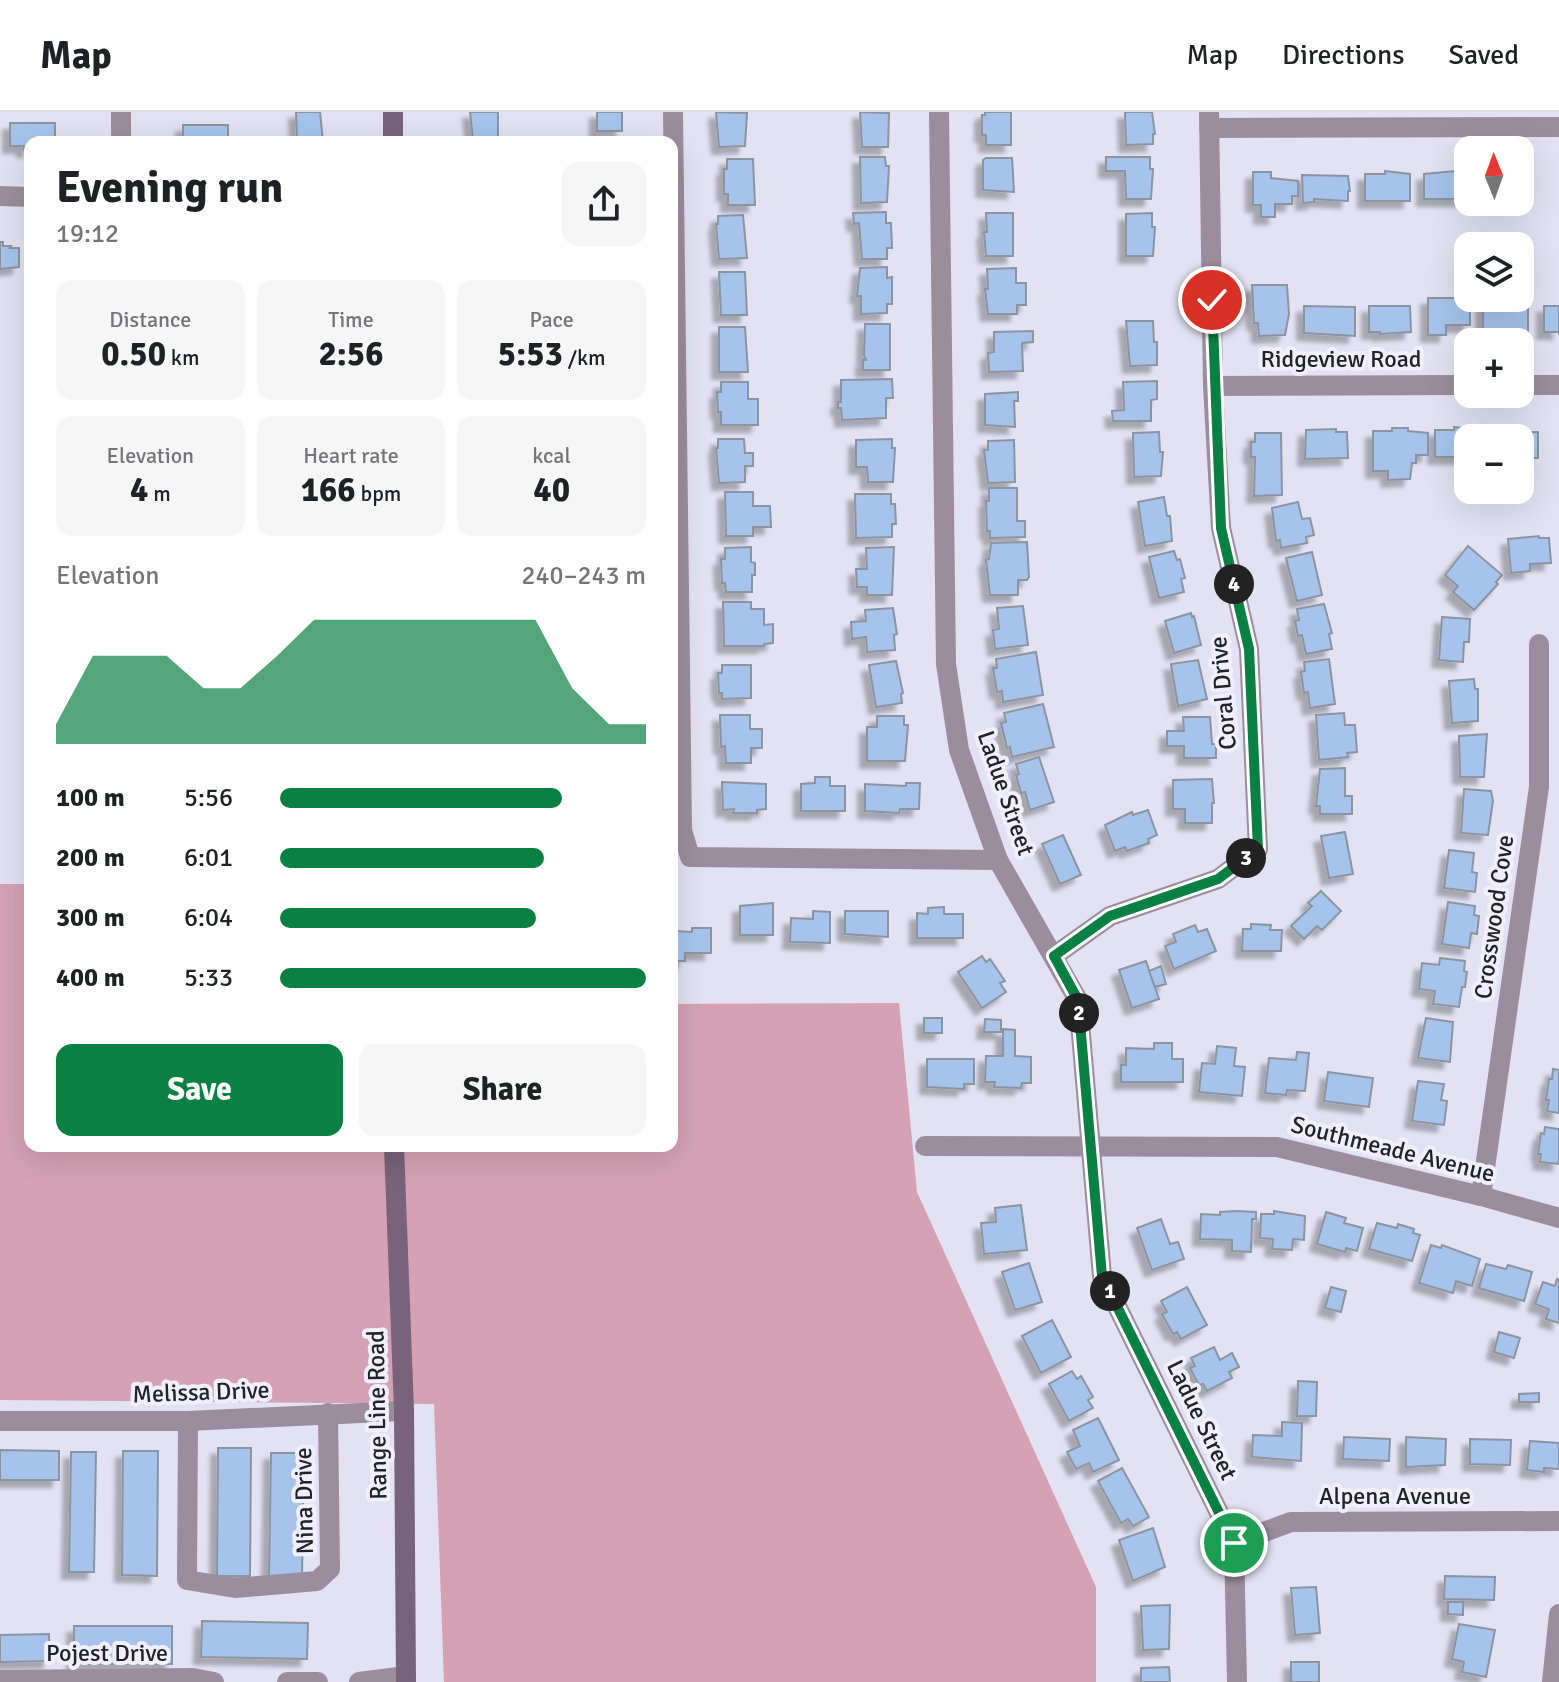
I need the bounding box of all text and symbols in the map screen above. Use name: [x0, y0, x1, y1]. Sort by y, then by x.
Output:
text: Map: [40, 32, 112, 79]
text: Map: [1186, 38, 1238, 72]
text: Directions: [1282, 38, 1404, 72]
text: Saved: [1448, 38, 1519, 72]
north arrow: [1454, 136, 1534, 216]
map controls: [1454, 136, 1534, 504]
text: Evening run: [56, 161, 283, 215]
button: share: [562, 162, 646, 246]
text: 19:12: [56, 218, 119, 250]
button: layers: [1454, 232, 1534, 312]
pin: [1178, 266, 1246, 334]
icon: check: [1190, 278, 1234, 322]
text: Distance: [109, 306, 191, 333]
text: Time: [328, 306, 374, 333]
text: Pace: [530, 306, 574, 333]
button: +: [1454, 328, 1534, 408]
text: 0.50: [101, 333, 166, 375]
text: 2:56: [318, 333, 384, 375]
text: 5:53: [498, 333, 563, 375]
text: km: [166, 344, 199, 371]
text: /km: [563, 344, 606, 371]
street label: Ridgeview Road: [1261, 344, 1421, 374]
button: −: [1454, 424, 1534, 504]
text: Elevation: [107, 442, 194, 469]
text: Heart rate: [303, 442, 399, 469]
text: kcal: [532, 442, 571, 469]
text: 4: [130, 469, 148, 511]
text: 166: [301, 469, 356, 511]
text: 40: [533, 469, 570, 511]
text: m: [148, 480, 171, 507]
text: bpm: [356, 480, 401, 507]
text: Elevation: [56, 560, 160, 592]
text: 240–243 m: [522, 560, 646, 592]
pin: 4: [1214, 564, 1254, 604]
text: 4: [1228, 570, 1240, 597]
street label: Coral Drive: [1203, 635, 1243, 751]
street label: Ladue Street: [971, 727, 1041, 859]
text: 100 m: [56, 782, 125, 814]
text: 5:56: [184, 782, 233, 814]
street label: Crosswood Cove: [1468, 833, 1520, 1001]
pin: 3: [1226, 838, 1266, 878]
text: 200 m: [56, 842, 125, 874]
text: 6:01: [184, 842, 233, 874]
text: 3: [1240, 844, 1252, 871]
text: 300 m: [56, 902, 125, 934]
text: 6:04: [184, 902, 233, 934]
text: 400 m: [56, 962, 125, 994]
text: 5:33: [184, 962, 233, 994]
pin: 2: [1059, 993, 1099, 1033]
text: 2: [1073, 999, 1085, 1026]
button: Save: [56, 1044, 343, 1136]
button: Share: [359, 1044, 646, 1136]
street label: Southmeade Avenue: [1288, 1109, 1498, 1189]
pin: 1: [1090, 1271, 1130, 1311]
text: 1: [1104, 1277, 1116, 1304]
street label: Range Line Road: [361, 1330, 393, 1500]
street label: Ladue Street: [1160, 1355, 1244, 1485]
street label: Melissa Drive: [132, 1375, 270, 1409]
street label: Nina Drive: [288, 1447, 320, 1555]
street label: Alpena Avenue: [1319, 1481, 1471, 1511]
pin: [1200, 1509, 1268, 1577]
icon: arrive: [1212, 1521, 1256, 1565]
street label: Pojest Drive: [46, 1638, 168, 1668]

